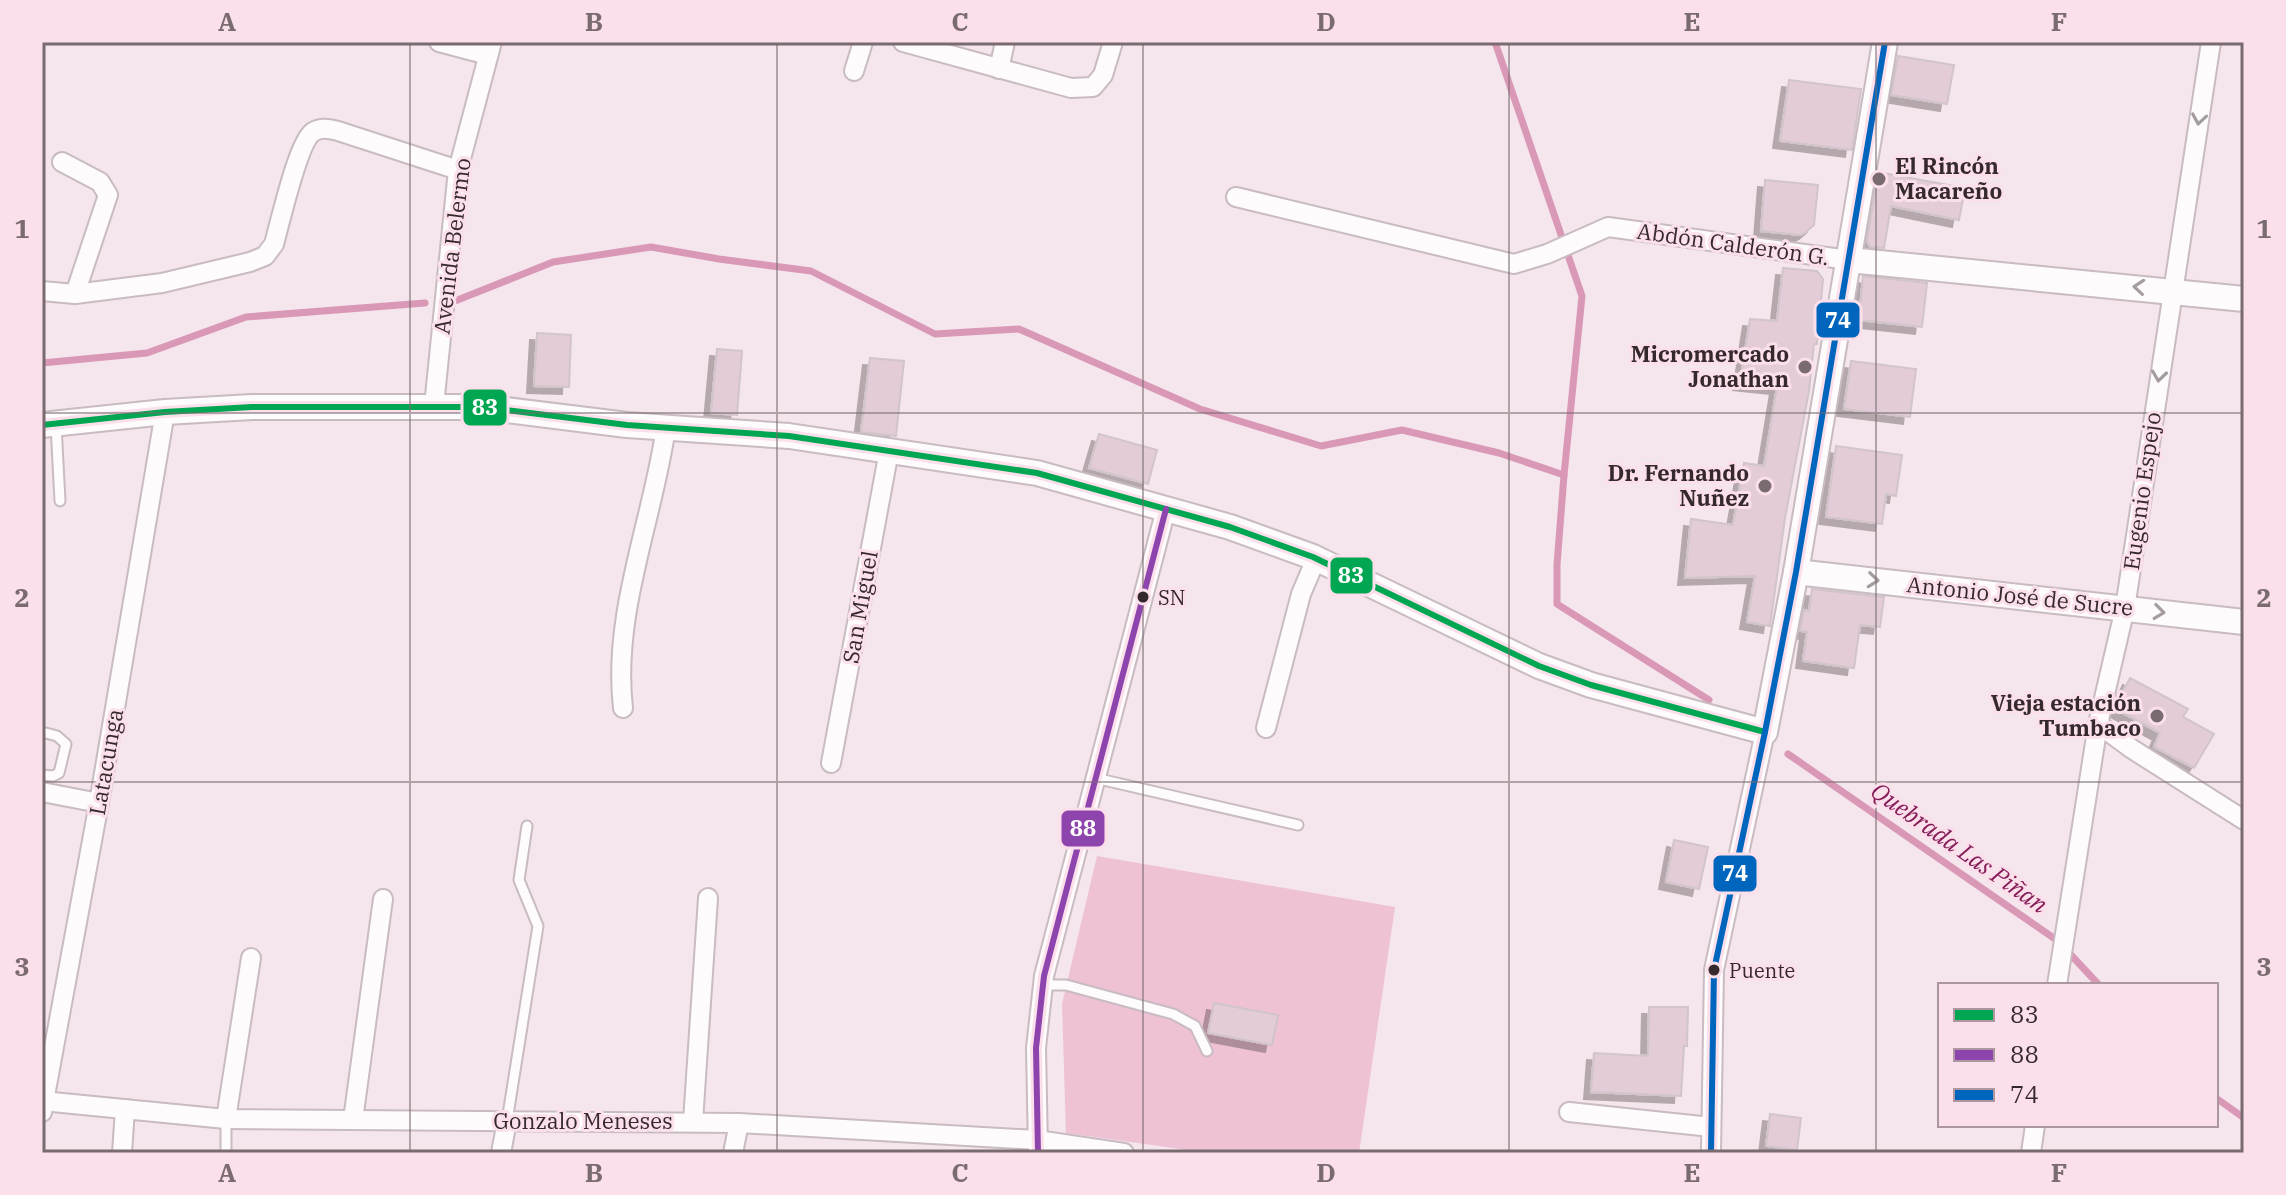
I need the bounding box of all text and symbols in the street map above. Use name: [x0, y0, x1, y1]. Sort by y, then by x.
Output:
text: A: [218, 4, 236, 38]
text: B: [585, 4, 603, 38]
text: C: [951, 4, 969, 38]
text: D: [1316, 4, 1336, 38]
text: E: [1683, 4, 1701, 38]
text: F: [2051, 4, 2067, 38]
one-way arrow: [2191, 112, 2208, 126]
place label: El Rincón Macareño: [1895, 151, 2002, 205]
street label: Avenida Belermo: [426, 156, 477, 336]
marker: El Rincón Macareño: [1870, 170, 1888, 188]
text: 1: [14, 211, 30, 245]
text: 1: [2256, 211, 2272, 245]
street label: Abdón Calderón G.: [1635, 216, 1831, 271]
one-way arrow: [2132, 279, 2145, 296]
line badge: 74: [1815, 301, 1861, 339]
text: 74: [1825, 305, 1851, 334]
place label: Micromercado Jonathan: [1631, 339, 1789, 393]
marker: Micromercado Jonathan: [1796, 358, 1814, 376]
one-way arrow: [2151, 369, 2168, 383]
line badge: 83: [462, 388, 508, 427]
text: 83: [472, 392, 498, 421]
street label: Eugenio Espejo: [2116, 410, 2167, 572]
place label: Dr. Fernando Nuñez: [1608, 458, 1749, 512]
marker: Dr. Fernando Nuñez: [1756, 477, 1774, 495]
street label: San Miguel: [835, 548, 884, 666]
line badge: 83: [1329, 556, 1374, 595]
text: 83: [1338, 560, 1364, 589]
street label: Antonio José de Sucre: [1905, 569, 2135, 622]
one-way arrow: [1867, 572, 1880, 589]
text: 2: [14, 580, 30, 614]
text: 2: [2256, 580, 2272, 614]
place label: SN: [1158, 584, 1185, 611]
marker: SN: [1135, 589, 1151, 605]
one-way arrow: [2153, 603, 2166, 620]
place label: Vieja estación Tumbaco: [1991, 688, 2141, 742]
street label: Latacunga: [82, 706, 129, 817]
marker: Vieja estación Tumbaco: [2148, 707, 2166, 725]
water label: Quebrada Las Piñan: [1865, 774, 2055, 920]
line badge: 88: [1060, 809, 1106, 848]
text: 88: [1070, 813, 1096, 842]
line badge: 74: [1712, 854, 1758, 893]
text: 74: [1722, 858, 1748, 887]
text: 3: [14, 949, 30, 983]
text: 3: [2256, 949, 2272, 983]
place label: Puente: [1729, 957, 1795, 984]
marker: Puente: [1706, 962, 1722, 978]
legend: [1938, 983, 2218, 1127]
text: 83: [2010, 998, 2039, 1030]
text: 88: [2010, 1038, 2039, 1070]
text: 74: [2010, 1078, 2039, 1110]
street label: Gonzalo Meneses: [493, 1106, 673, 1135]
text: A: [218, 1155, 236, 1189]
text: B: [585, 1155, 603, 1189]
text: C: [951, 1155, 969, 1189]
text: D: [1316, 1155, 1336, 1189]
text: E: [1683, 1155, 1701, 1189]
text: F: [2051, 1155, 2067, 1189]

